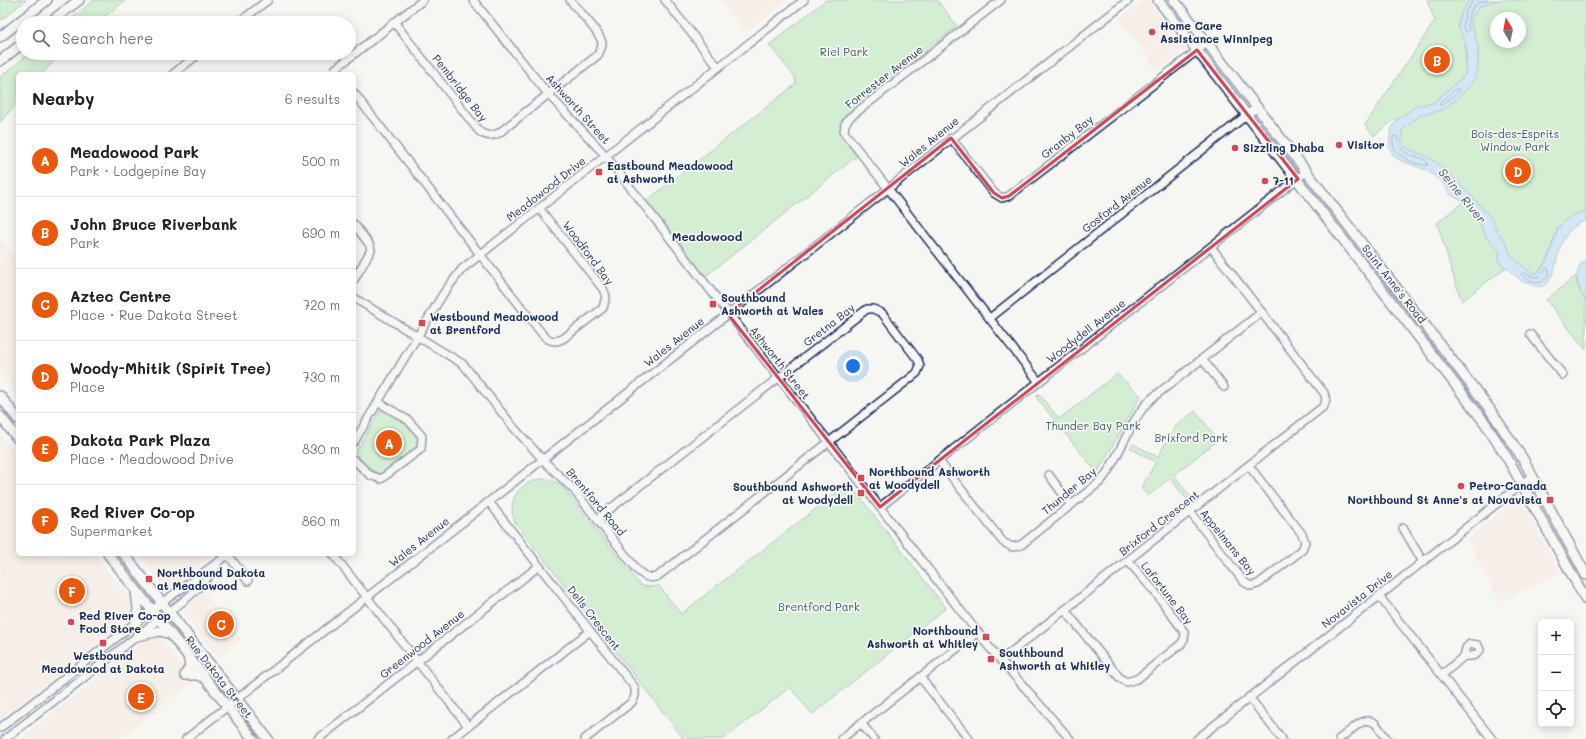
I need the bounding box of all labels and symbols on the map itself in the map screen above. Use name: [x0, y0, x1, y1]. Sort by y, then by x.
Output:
north arrow: [1490, 12, 1526, 48]
place label: Home Care Assistance Winnipeg: [1160, 18, 1273, 46]
marker: Home Care Assistance Winnipeg: [1147, 27, 1157, 37]
street label: Forrester Avenue: [842, 41, 926, 112]
park label: Riel Park: [820, 44, 868, 59]
pin: B: [1424, 45, 1450, 75]
street label: Pembridge Bay: [429, 51, 491, 125]
street label: Ashworth Street: [543, 70, 614, 147]
street label: Granby Bay: [1038, 111, 1096, 162]
street label: Wales Avenue: [896, 113, 962, 170]
park label: Bois-des-Esprits Window Park: [1471, 126, 1559, 154]
place label: Visitor: [1347, 137, 1385, 152]
place label: Sizzling Dhaba: [1243, 140, 1325, 155]
marker: Visitor: [1334, 140, 1344, 150]
marker: Sizzling Dhaba: [1230, 143, 1240, 153]
street label: Meadowood Drive: [503, 153, 589, 224]
pin: D: [1505, 156, 1531, 186]
place label: Eastbound Meadowood at Ashworth: [607, 158, 733, 186]
water label: Seine River: [1435, 164, 1490, 226]
marker: Eastbound Meadowood at Ashworth: [594, 167, 604, 177]
street label: Gosford Avenue: [1079, 171, 1155, 236]
place label: 7-11: [1273, 173, 1294, 188]
marker: 7-11: [1260, 176, 1270, 186]
street label: Woodford Bay: [560, 218, 617, 288]
district label: Meadowood: [672, 228, 743, 244]
street label: Saint Anne's Road: [1359, 241, 1430, 326]
place label: Southbound Ashworth at Wales: [721, 290, 824, 318]
street label: Woodydell Avenue: [1043, 295, 1128, 366]
marker: Southbound Ashworth at Wales: [708, 299, 718, 309]
street label: Gretna Bay: [800, 300, 858, 349]
place label: Westbound Meadowood at Brentford: [430, 309, 558, 337]
street label: Wales Avenue: [640, 313, 707, 370]
marker: Westbound Meadowood at Brentford: [417, 318, 427, 328]
street label: Ashworth Street: [747, 323, 814, 403]
your location: [843, 356, 863, 376]
park label: Thunder Bay Park: [1045, 418, 1141, 433]
pin: A: [376, 428, 402, 458]
park label: Brixford Park: [1154, 430, 1228, 445]
street label: Thunder Bay: [1038, 463, 1099, 518]
place label: Northbound Ashworth at Woodydell: [869, 464, 990, 492]
street label: Brentford Road: [564, 465, 629, 539]
marker: Northbound Ashworth at Woodydell: [856, 473, 866, 483]
place label: Petro-Canada: [1469, 478, 1547, 493]
place label: Southbound Ashworth at Woodydell: [733, 479, 853, 507]
marker: Petro-Canada: [1456, 481, 1466, 491]
street label: Brixford Crescent: [1116, 486, 1202, 559]
marker: Southbound Ashworth at Woodydell: [856, 488, 866, 498]
place label: Northbound St Anne's at Novavista: [1348, 492, 1542, 507]
marker: Northbound St Anne's at Novavista: [1545, 495, 1555, 505]
street label: Appelmans Bay: [1197, 506, 1260, 578]
street label: Wales Avenue: [385, 513, 452, 570]
street label: Lafortune Bay: [1138, 558, 1197, 627]
place label: Northbound Dakota at Meadowood: [157, 565, 265, 593]
street label: Novavista Drive: [1318, 566, 1395, 631]
marker: Northbound Dakota at Meadowood: [144, 574, 154, 584]
pin: F: [59, 576, 85, 606]
street label: Dells Crescent: [564, 582, 625, 653]
park label: Brentford Park: [778, 599, 860, 614]
street label: Greenwood Avenue: [376, 606, 467, 681]
place label: Red River Co-op Food Store: [79, 608, 171, 636]
pin: C: [208, 609, 234, 639]
marker: Red River Co-op Food Store: [66, 617, 76, 627]
place label: Northbound Ashworth at Whitley: [867, 623, 978, 651]
marker: Northbound Ashworth at Whitley: [981, 632, 991, 642]
street label: Rue Dakota Street: [183, 633, 256, 721]
marker: Westbound Meadowood at Dakota: [98, 638, 108, 648]
place label: Southbound Ashworth at Whitley: [999, 645, 1110, 673]
place label: Westbound Meadowood at Dakota: [41, 648, 165, 676]
marker: Southbound Ashworth at Whitley: [986, 654, 996, 664]
pin: E: [128, 682, 154, 712]

